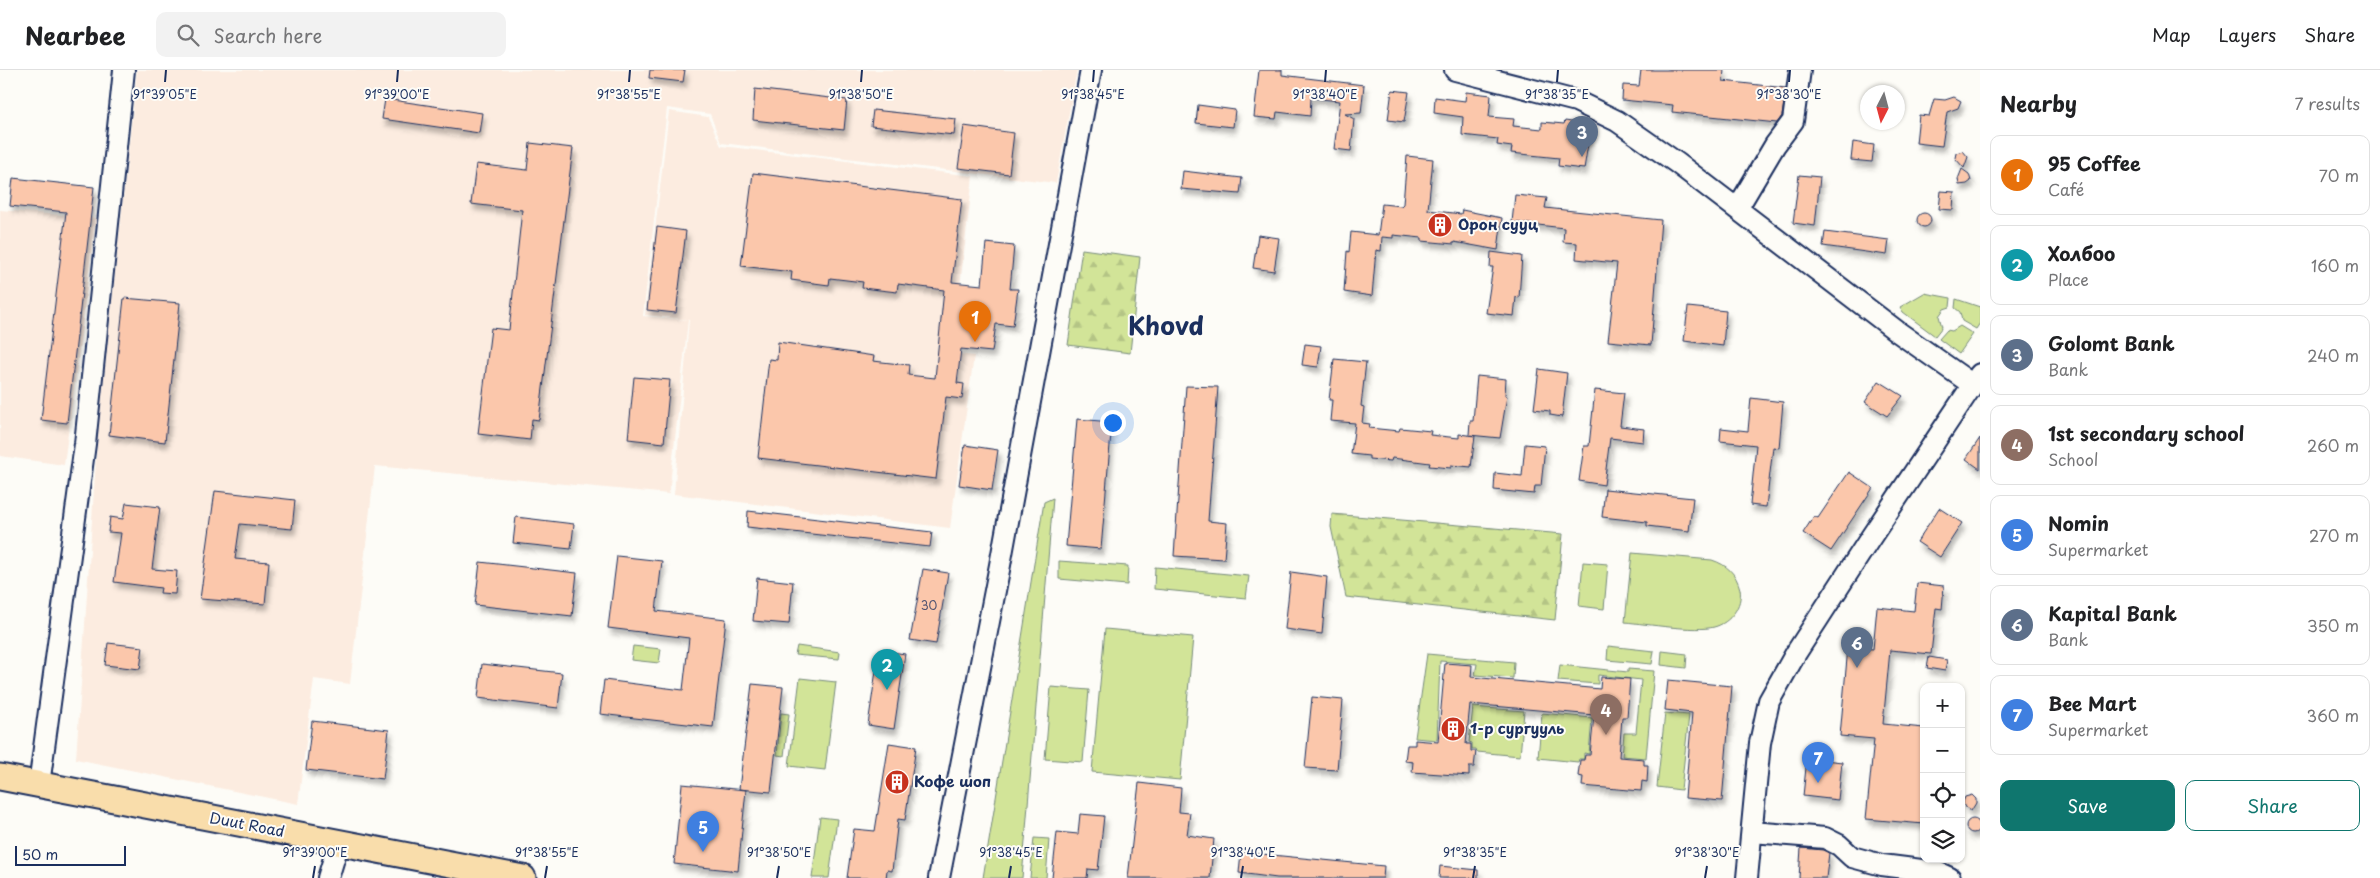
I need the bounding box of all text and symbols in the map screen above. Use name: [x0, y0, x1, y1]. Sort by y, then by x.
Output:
search box: [156, 12, 506, 57]
text: Nearbee: [25, 17, 126, 53]
icon: search: [174, 21, 202, 49]
text: Search here: [214, 21, 322, 49]
text: Map: [2152, 21, 2191, 48]
text: Layers: [2219, 21, 2276, 48]
text: Share: [2304, 21, 2355, 48]
text: 91°39'05"E: [133, 85, 197, 103]
text: 91°39'00"E: [364, 85, 430, 103]
text: 91°38'55"E: [597, 85, 661, 103]
text: 91°38'50"E: [829, 85, 893, 103]
text: 91°38'45"E: [1061, 85, 1125, 103]
text: 91°38'40"E: [1293, 85, 1357, 103]
text: 91°38'35"E: [1525, 85, 1589, 103]
text: 91°38'30"E: [1756, 85, 1822, 103]
north arrow: [1860, 85, 1905, 130]
text: Nearby: [2000, 87, 2077, 119]
text: 7 results: [2295, 91, 2360, 115]
pin: 3: [1566, 116, 1598, 157]
text: 95 Coffee: [2048, 149, 2141, 177]
text: 1: [2013, 163, 2021, 187]
text: 70 m: [2319, 163, 2359, 187]
text: Café: [2048, 177, 2084, 201]
building icon: Орон сууц: [1427, 212, 1453, 238]
place label: Орон сууц: [1458, 212, 1539, 235]
text: Холбоо: [2048, 239, 2115, 267]
text: 2: [2011, 253, 2023, 277]
text: 160 m: [2311, 253, 2359, 277]
text: Place: [2048, 267, 2089, 291]
pin: 1: [959, 301, 991, 342]
district label: Khovd: [1128, 306, 1204, 344]
text: Golomt Bank: [2048, 329, 2175, 357]
text: 3: [2012, 343, 2022, 367]
text: 240 m: [2307, 343, 2359, 367]
text: Bank: [2048, 357, 2088, 381]
your location: [1100, 410, 1126, 436]
text: 1st secondary school: [2048, 419, 2244, 447]
text: 4: [2012, 433, 2022, 457]
text: 260 m: [2307, 433, 2359, 457]
text: School: [2048, 447, 2098, 471]
text: Nomin: [2048, 509, 2109, 537]
text: 5: [2012, 523, 2022, 547]
text: 270 m: [2309, 523, 2359, 547]
text: Supermarket: [2048, 537, 2148, 561]
house number: 30: [921, 596, 938, 614]
text: Kapital Bank: [2048, 599, 2177, 627]
text: 6: [2011, 613, 2023, 637]
text: 350 m: [2307, 613, 2359, 637]
pin: 6: [1841, 627, 1873, 668]
text: Bank: [2048, 627, 2088, 651]
pin: 2: [871, 649, 903, 690]
map controls: [1920, 683, 1965, 863]
button: +: [1920, 683, 1965, 728]
text: Bee Mart: [2048, 689, 2137, 717]
pin: 4: [1590, 694, 1622, 735]
text: 7: [2012, 703, 2022, 727]
text: 360 m: [2307, 703, 2359, 727]
building icon: 1-р сургууль: [1440, 716, 1466, 742]
place label: 1-р сургууль: [1470, 716, 1564, 739]
text: Supermarket: [2048, 717, 2148, 741]
button: −: [1920, 728, 1965, 773]
pin: 7: [1802, 742, 1834, 783]
building icon: Кофе шоп: [884, 769, 910, 795]
place label: Кофе шоп: [914, 769, 991, 792]
button: locate: [1920, 773, 1965, 818]
button: Save: [2000, 780, 2175, 831]
button: Share: [2185, 780, 2360, 831]
street label: Duut Road: [208, 805, 287, 842]
pin: 5: [687, 811, 719, 852]
button: layers: [1920, 818, 1965, 863]
scale bar: [15, 843, 126, 866]
text: 91°39'00"E: [282, 843, 348, 861]
text: 91°38'55"E: [515, 843, 579, 861]
text: 91°38'50"E: [747, 843, 811, 861]
text: 91°38'45"E: [979, 843, 1043, 861]
text: 91°38'40"E: [1211, 843, 1275, 861]
text: 91°38'35"E: [1443, 843, 1507, 861]
text: 91°38'30"E: [1674, 843, 1740, 861]
text: 50 m: [22, 844, 58, 865]

